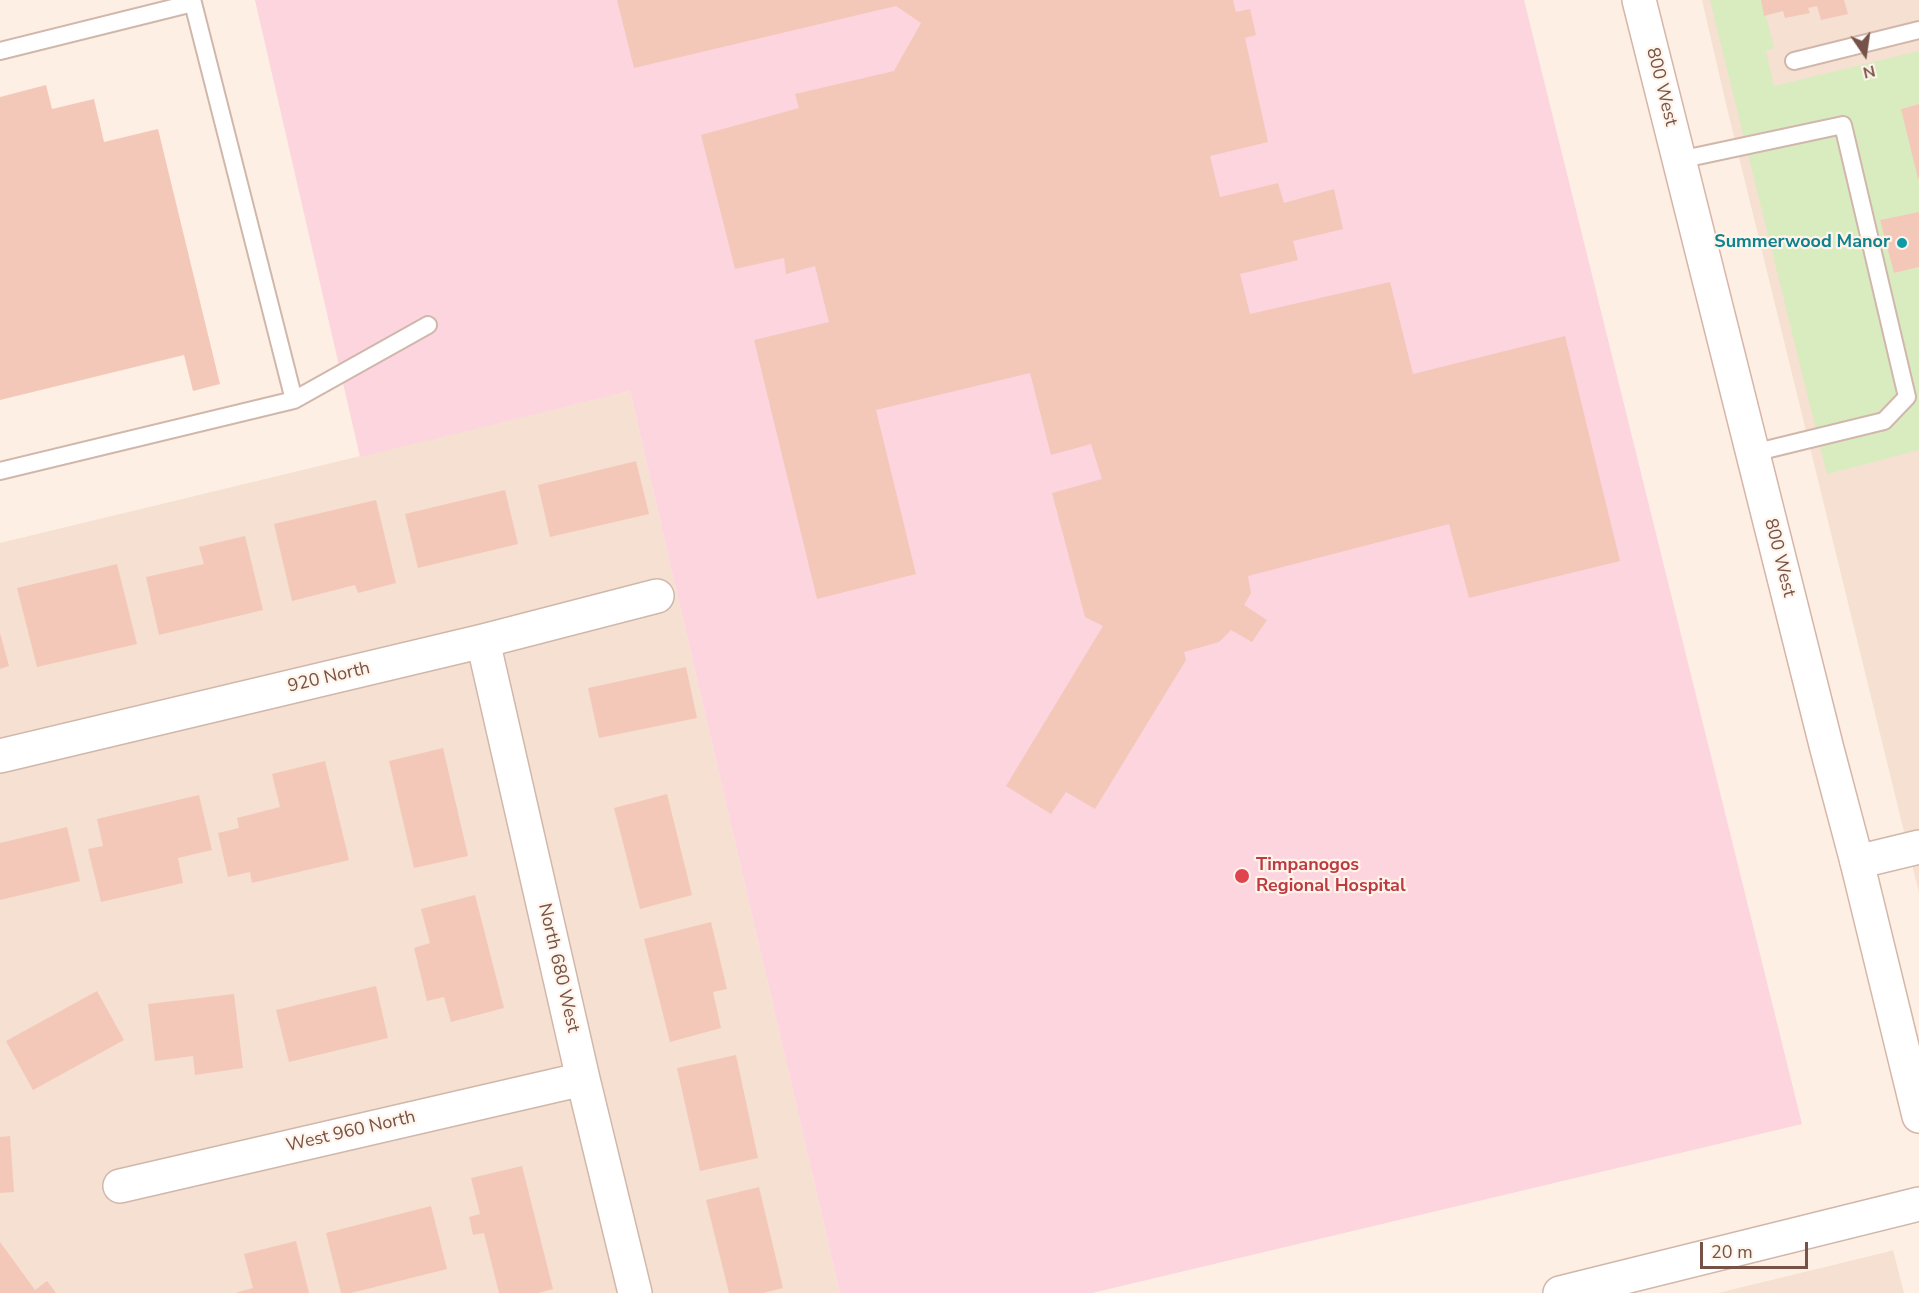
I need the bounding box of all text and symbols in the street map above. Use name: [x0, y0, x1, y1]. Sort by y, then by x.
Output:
north arrow: [1835, 24, 1895, 84]
street label: 800 West: [1641, 45, 1681, 129]
text: N: [1861, 59, 1877, 84]
place label: Summerwood Manor: [1714, 232, 1890, 254]
marker: Summerwood Manor: [1895, 236, 1909, 250]
street label: 800 West: [1759, 516, 1799, 600]
street label: 920 North: [286, 658, 372, 698]
place label: Timpanogos Regional Hospital: [1256, 855, 1406, 898]
marker: Timpanogos Regional Hospital: [1233, 867, 1251, 885]
street label: North 680 West: [533, 901, 583, 1035]
street label: West 960 North: [284, 1107, 418, 1157]
scale bar: [1703, 1230, 1811, 1268]
text: 20 m: [1711, 1240, 1753, 1264]

